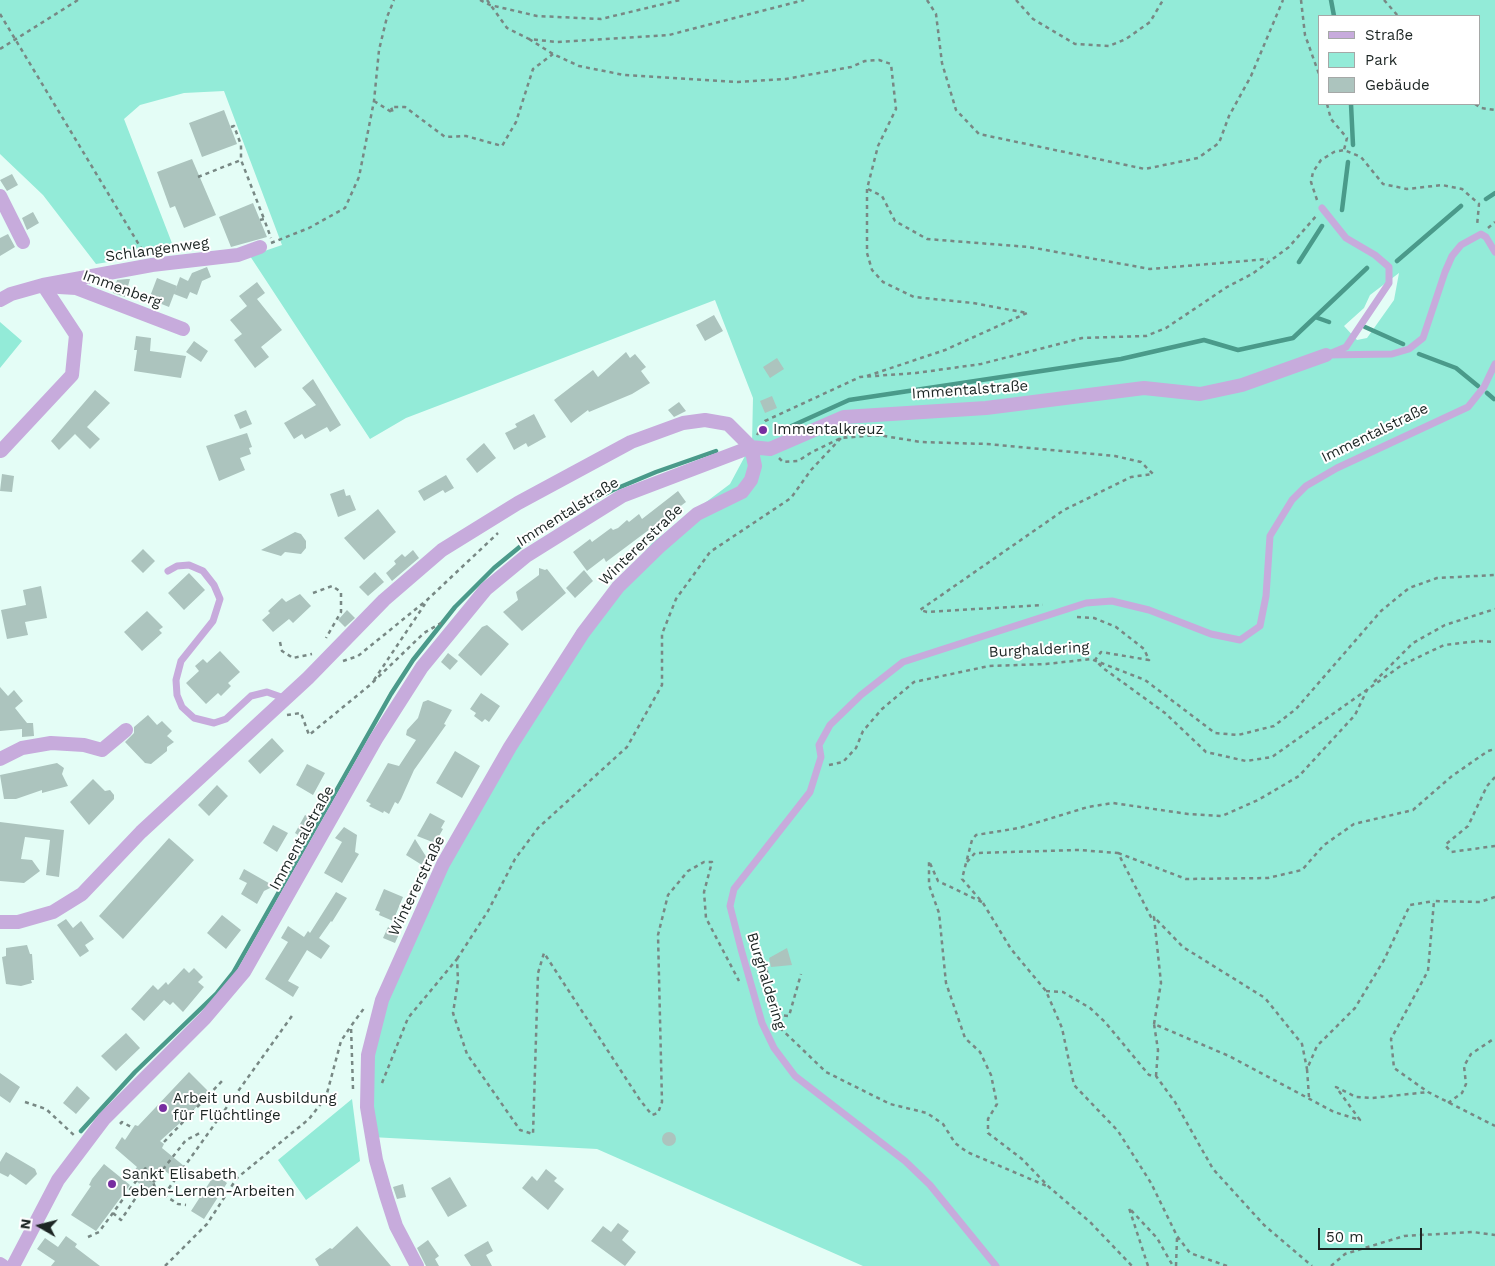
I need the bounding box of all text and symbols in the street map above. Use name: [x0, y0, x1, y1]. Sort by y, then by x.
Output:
legend: [1318, 15, 1480, 105]
text: Straße: [1365, 26, 1413, 44]
text: Park: [1365, 51, 1397, 69]
text: Gebäude: [1365, 76, 1430, 94]
street label: Schlangenweg: [104, 234, 210, 266]
street label: Immenberg: [80, 266, 164, 312]
street label: Immentalstraße: [911, 377, 1029, 403]
street label: Immentalstraße: [1319, 399, 1431, 467]
place label: Immentalkreuz: [773, 421, 883, 439]
marker: Immentalkreuz: [757, 424, 769, 436]
street label: Immentalstraße: [514, 473, 622, 551]
street label: Wintererstraße: [595, 501, 687, 589]
street label: Burghaldering: [988, 638, 1090, 662]
street label: Immentalstraße: [266, 783, 338, 893]
street label: Wintererstraße: [385, 833, 449, 939]
street label: Burghaldering: [743, 930, 789, 1032]
place label: Arbeit und Ausbildung für Flüchtlinge: [173, 1090, 336, 1125]
marker: Arbeit und Ausbildung für Flüchtlinge: [157, 1102, 169, 1114]
place label: Sankt Elisabeth Leben-Lernen-Arbeiten: [122, 1166, 295, 1201]
marker: Sankt Elisabeth Leben-Lernen-Arbeiten: [106, 1178, 118, 1190]
north arrow: [15, 1201, 65, 1251]
text: N: [17, 1218, 34, 1230]
scale bar: [1320, 1218, 1424, 1250]
text: 50 m: [1326, 1228, 1363, 1246]

